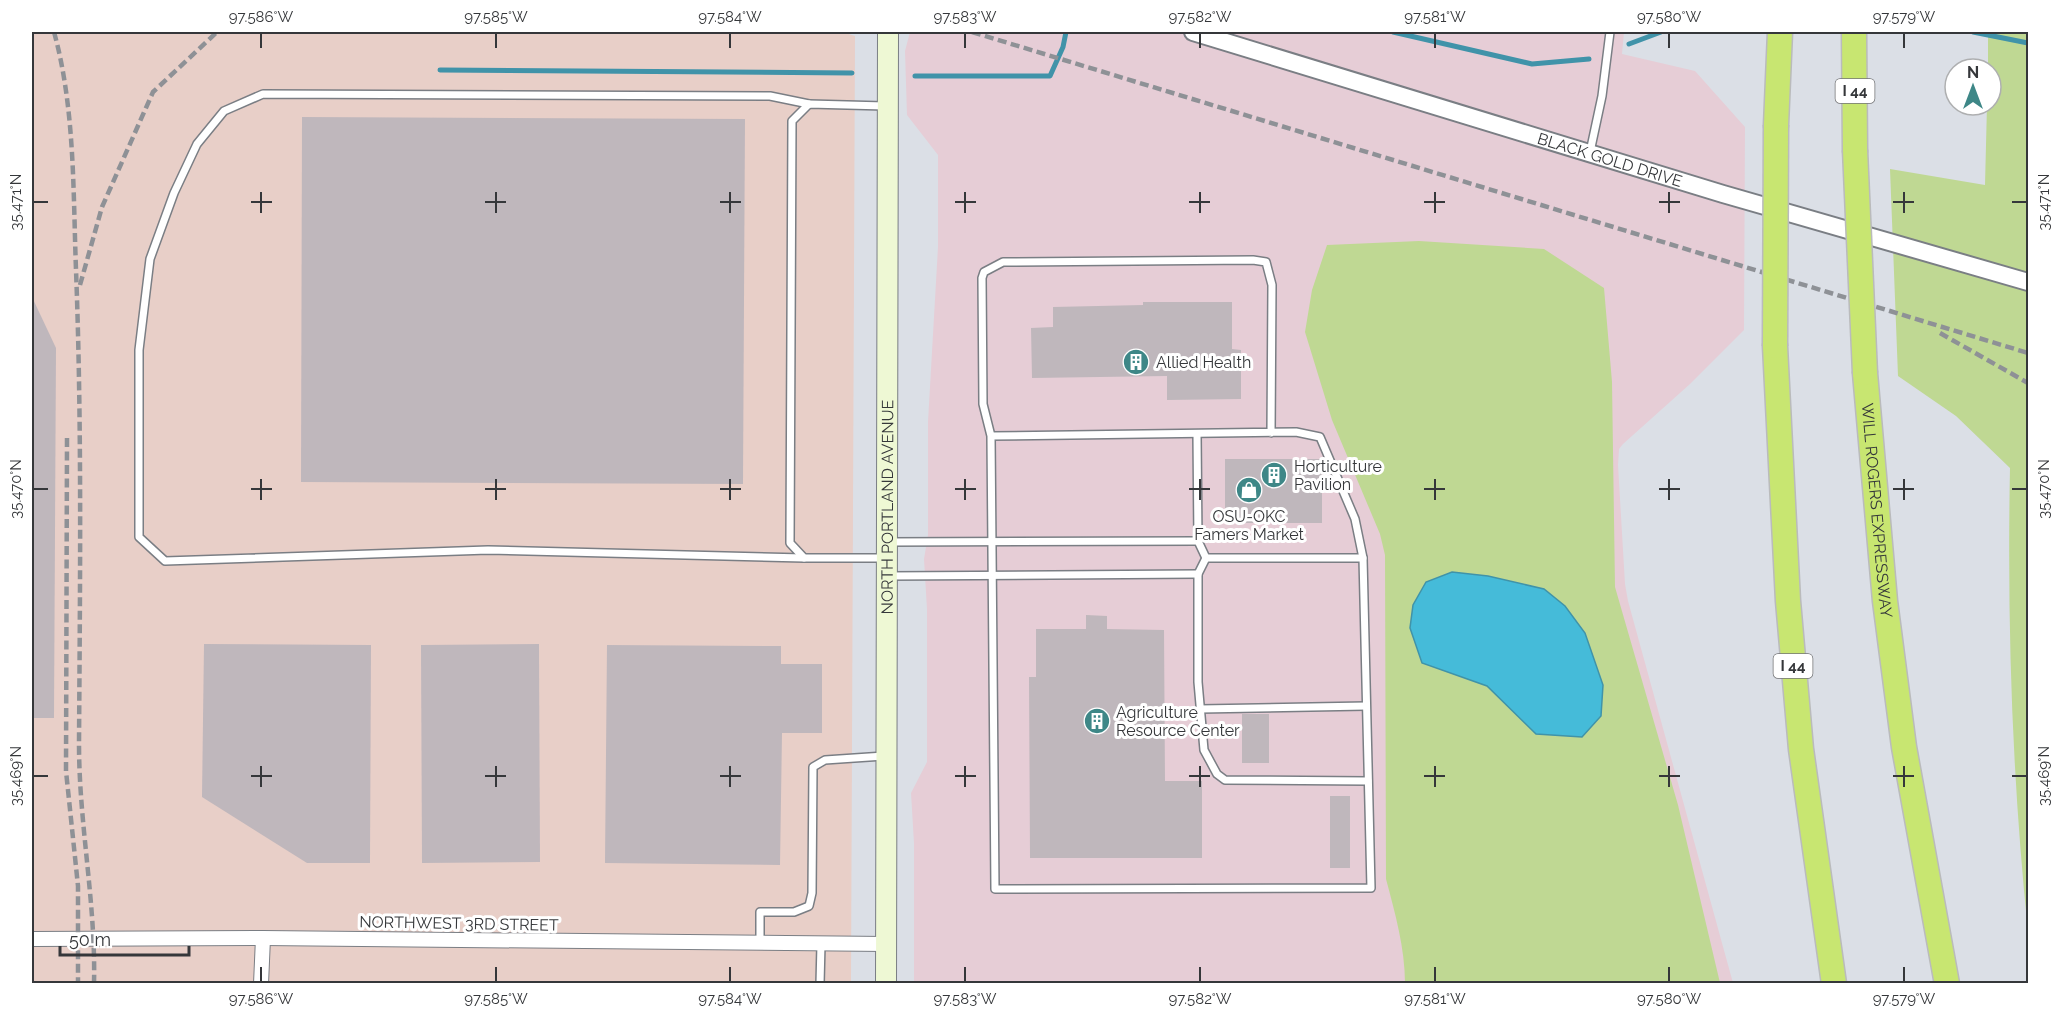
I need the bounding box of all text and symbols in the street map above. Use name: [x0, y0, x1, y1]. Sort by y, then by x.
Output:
text: 97.586°W: [229, 8, 293, 26]
text: 97.585°W: [464, 8, 528, 26]
text: 97.584°W: [698, 8, 762, 26]
text: 97.583°W: [934, 8, 997, 26]
text: 97.582°W: [1169, 8, 1232, 26]
text: 97.581°W: [1404, 8, 1466, 26]
text: 97.580°W: [1637, 8, 1701, 26]
text: 97.579°W: [1873, 8, 1936, 26]
north arrow: [1943, 57, 2003, 117]
text: N: [1967, 63, 1979, 82]
road number: I 44: [1836, 79, 1874, 103]
street label: BLACK GOLD DRIVE: [1535, 129, 1685, 191]
text: 35.471°N: [7, 174, 25, 230]
text: 35.471°N: [2035, 174, 2053, 230]
building icon: Allied Health: [1121, 347, 1151, 377]
place label: Allied Health: [1156, 353, 1251, 372]
street label: NORTH PORTLAND AVENUE: [878, 399, 897, 614]
street label: WILL ROGERS EXPRESSWAY: [1858, 402, 1896, 620]
place label: Horticulture Pavilion: [1294, 457, 1382, 494]
text: 35.470°N: [7, 459, 25, 519]
text: 35.470°N: [2035, 459, 2053, 519]
building icon: Horticulture Pavilion: [1259, 460, 1289, 490]
shop icon: OSU-OKC Famers Market: [1234, 475, 1264, 505]
place label: OSU-OKC Famers Market: [1194, 507, 1304, 544]
road number: I 44: [1774, 654, 1812, 678]
place label: Agriculture Resource Center: [1116, 703, 1240, 740]
building icon: Agriculture Resource Center: [1082, 706, 1112, 736]
text: 35.469°N: [7, 746, 25, 806]
text: 35.469°N: [2035, 746, 2053, 806]
street label: NORTHWEST 3RD STREET: [359, 912, 559, 935]
scale bar: [60, 919, 189, 957]
text: 50 m: [69, 929, 111, 950]
text: 97.586°W: [229, 990, 293, 1008]
text: 97.585°W: [464, 990, 528, 1008]
text: 97.584°W: [698, 990, 762, 1008]
text: 97.583°W: [934, 990, 997, 1008]
text: 97.582°W: [1169, 990, 1232, 1008]
text: 97.581°W: [1404, 990, 1466, 1008]
text: 97.580°W: [1637, 990, 1701, 1008]
text: 97.579°W: [1873, 990, 1936, 1008]

